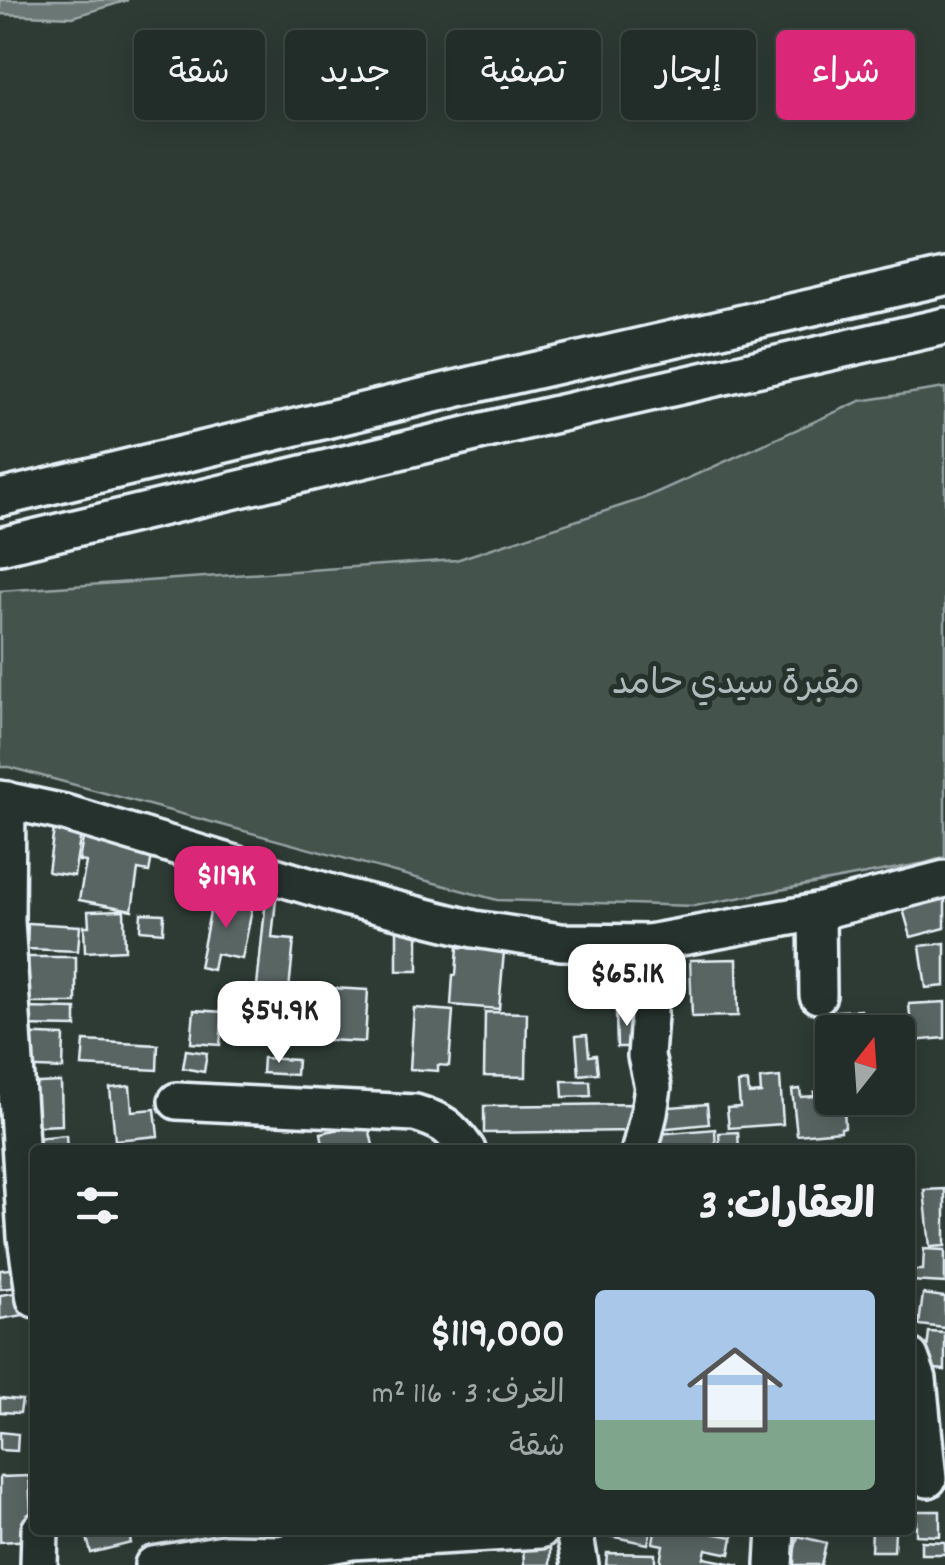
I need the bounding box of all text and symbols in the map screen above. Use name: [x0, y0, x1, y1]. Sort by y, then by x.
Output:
chip: شقة: [134, 30, 265, 120]
chip: جديد: [285, 30, 426, 120]
chip: تصفية: [446, 30, 601, 120]
chip: إيجار: [621, 30, 756, 120]
chip: شراء: [776, 30, 915, 120]
park label: مقبرة سيدي حامد: [612, 661, 860, 711]
pin: $119K: [156, 846, 296, 931]
text: $119K: [196, 855, 256, 901]
pin: $65.1K: [546, 944, 708, 1029]
text: $65.1K: [590, 953, 664, 999]
pin: $54.9K: [198, 981, 360, 1066]
text: $54.9K: [239, 990, 319, 1036]
north arrow: [815, 1015, 915, 1115]
map controls: [815, 1015, 915, 1115]
icon: filters: [70, 1178, 125, 1233]
text: العقارات: 3: [699, 1179, 875, 1239]
text: $119,000: [429, 1307, 565, 1367]
icon: home: [675, 1330, 795, 1450]
text: الغرف: 3 · 116 m²: [372, 1373, 565, 1419]
text: شقة: [509, 1426, 565, 1472]

